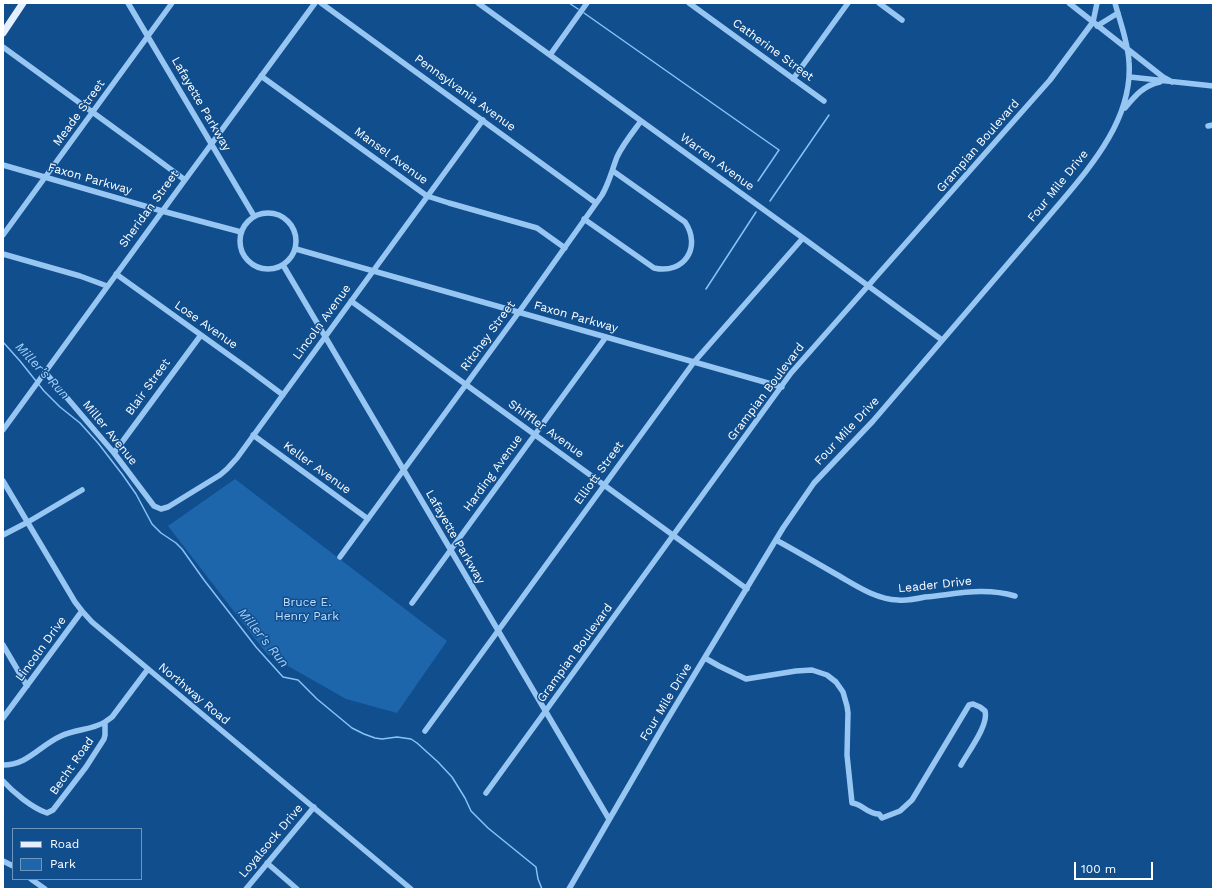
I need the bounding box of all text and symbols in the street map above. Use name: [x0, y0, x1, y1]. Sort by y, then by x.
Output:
street label: Catherine Street: [730, 16, 816, 84]
street label: Pennsylvania Avenue: [412, 51, 518, 135]
street label: Lafayette Parkway: [168, 54, 234, 154]
street label: Meade Street: [50, 77, 108, 149]
street label: Grampian Boulevard: [934, 97, 1022, 195]
street label: Mansel Avenue: [351, 124, 431, 188]
street label: Warren Avenue: [677, 130, 757, 194]
street label: Four Mile Drive: [1025, 147, 1091, 225]
street label: Faxon Parkway: [46, 160, 134, 198]
street label: Sheridan Street: [116, 168, 182, 250]
street label: Lincoln Avenue: [290, 282, 354, 362]
street label: Lose Avenue: [172, 298, 240, 352]
street label: Ritchey Street: [458, 298, 518, 374]
street label: Faxon Parkway: [532, 298, 620, 336]
water label: Miller's Run: [12, 339, 72, 403]
street label: Grampian Boulevard: [725, 340, 807, 444]
street label: Blair Street: [123, 356, 173, 418]
street label: Four Mile Drive: [812, 394, 882, 468]
street label: Shiffler Avenue: [505, 397, 587, 461]
street label: Miller Avenue: [80, 398, 140, 468]
street label: Harding Avenue: [460, 432, 526, 514]
street label: Keller Avenue: [280, 439, 354, 497]
street label: Elliott Street: [571, 439, 627, 507]
street label: Lafayette Parkway: [422, 487, 488, 587]
street label: Leader Drive: [897, 574, 973, 596]
park label: Bruce E. Henry Park: [275, 595, 339, 623]
street label: Grampian Boulevard: [534, 601, 616, 705]
water label: Miller's Run: [234, 605, 292, 671]
street label: Lincoln Drive: [13, 614, 69, 684]
street label: Northway Road: [155, 660, 233, 728]
street label: Four Mile Drive: [637, 660, 695, 744]
street label: Becht Road: [47, 734, 97, 798]
street label: Loyalsock Drive: [236, 801, 306, 881]
legend: [12, 828, 142, 880]
text: Road: [50, 837, 79, 851]
scale bar: [1076, 854, 1155, 880]
text: Park: [50, 857, 76, 871]
text: 100 m: [1081, 862, 1116, 876]

